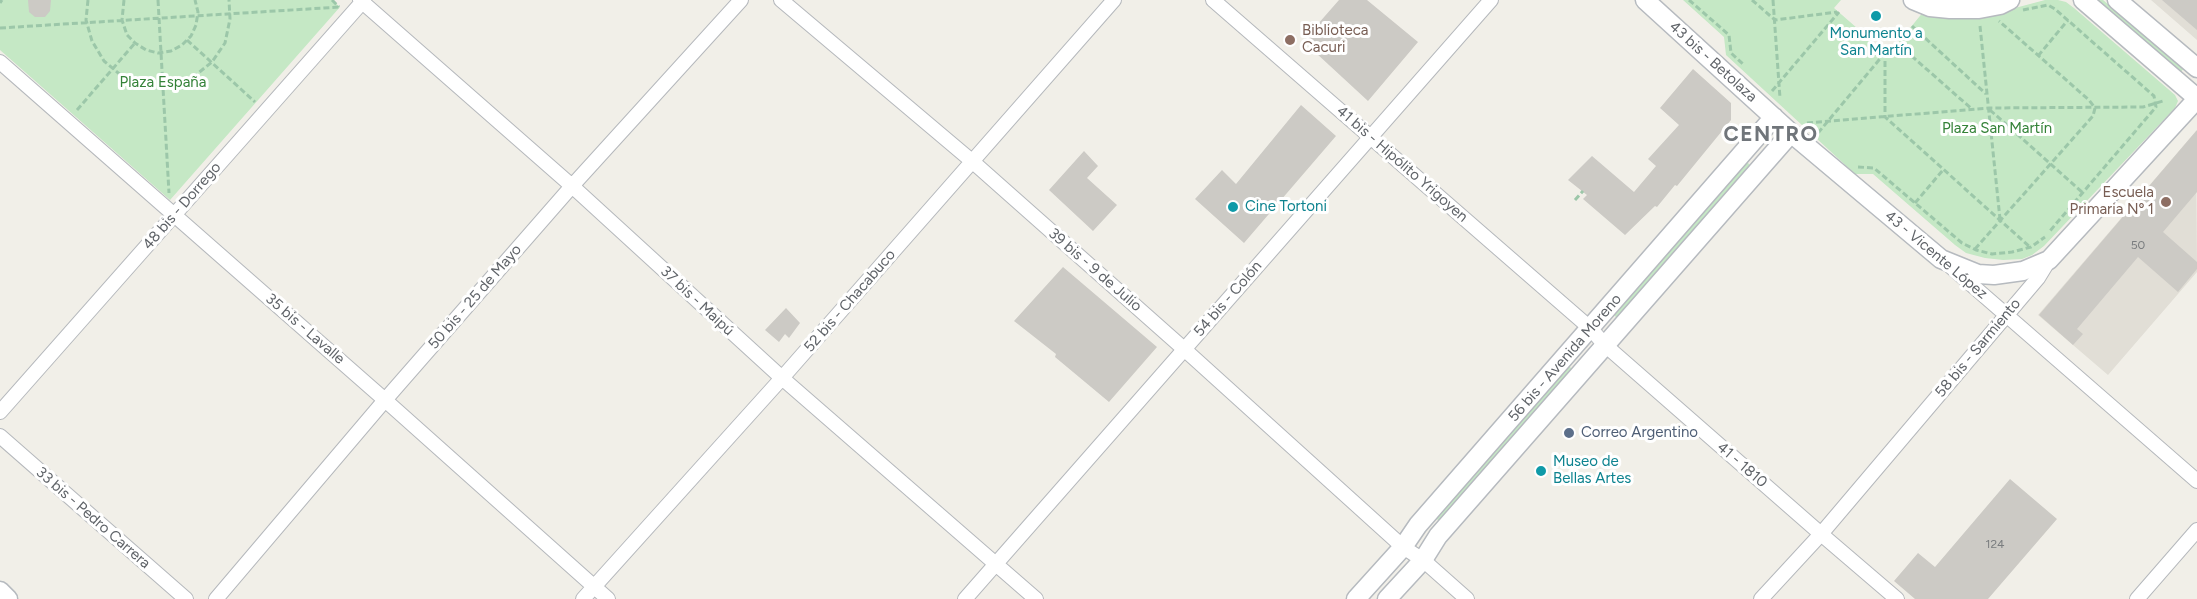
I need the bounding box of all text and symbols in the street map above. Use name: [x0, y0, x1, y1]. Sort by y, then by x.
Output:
marker: Monumento a San Martín: [1869, 9, 1883, 23]
street label: 43 bis - Betolaza: [1665, 18, 1761, 106]
place label: Biblioteca Cacuri: [1302, 22, 1369, 57]
place label: Monumento a San Martín: [1829, 25, 1923, 60]
marker: Biblioteca Cacuri: [1283, 33, 1297, 47]
park label: Plaza España: [120, 74, 206, 92]
street label: 41 bis - Hipólito Yrigoyen: [1333, 102, 1471, 226]
park label: Plaza San Martín: [1942, 120, 2052, 138]
district label: CENTRO: [1723, 122, 1819, 148]
street label: 48 bis - Dorrego: [139, 159, 225, 253]
place label: Escuela Primaria Nº 1: [2070, 184, 2154, 219]
marker: Escuela Primaria Nº 1: [2159, 195, 2173, 209]
place label: Cine Tortoni: [1245, 198, 1327, 216]
marker: Cine Tortoni: [1226, 200, 1240, 214]
street label: 43 - Vicente López: [1881, 207, 1991, 303]
street label: 39 bis - 9 de Julio: [1045, 225, 1145, 315]
house number: 50: [2131, 238, 2145, 252]
street label: 50 bis - 25 de Mayo: [425, 241, 525, 353]
street label: 52 bis - Chacabuco: [800, 246, 900, 356]
street label: 54 bis - Colón: [1190, 257, 1266, 341]
street label: 37 bis - Maipú: [657, 262, 737, 340]
street label: 35 bis - Lavalle: [262, 290, 348, 368]
street label: 56 bis - Avenida Moreno: [1505, 290, 1625, 426]
street label: 58 bis - Sarmiento: [1931, 295, 2025, 401]
place label: Correo Argentino: [1581, 424, 1698, 442]
marker: Correo Argentino: [1562, 426, 1576, 440]
street label: 41 - 1810: [1713, 438, 1771, 492]
place label: Museo de Bellas Artes: [1553, 453, 1631, 488]
street label: 33 bis - Pedro Carrera: [32, 463, 154, 573]
marker: Museo de Bellas Artes: [1534, 464, 1548, 478]
house number: 124: [1985, 537, 2005, 551]

